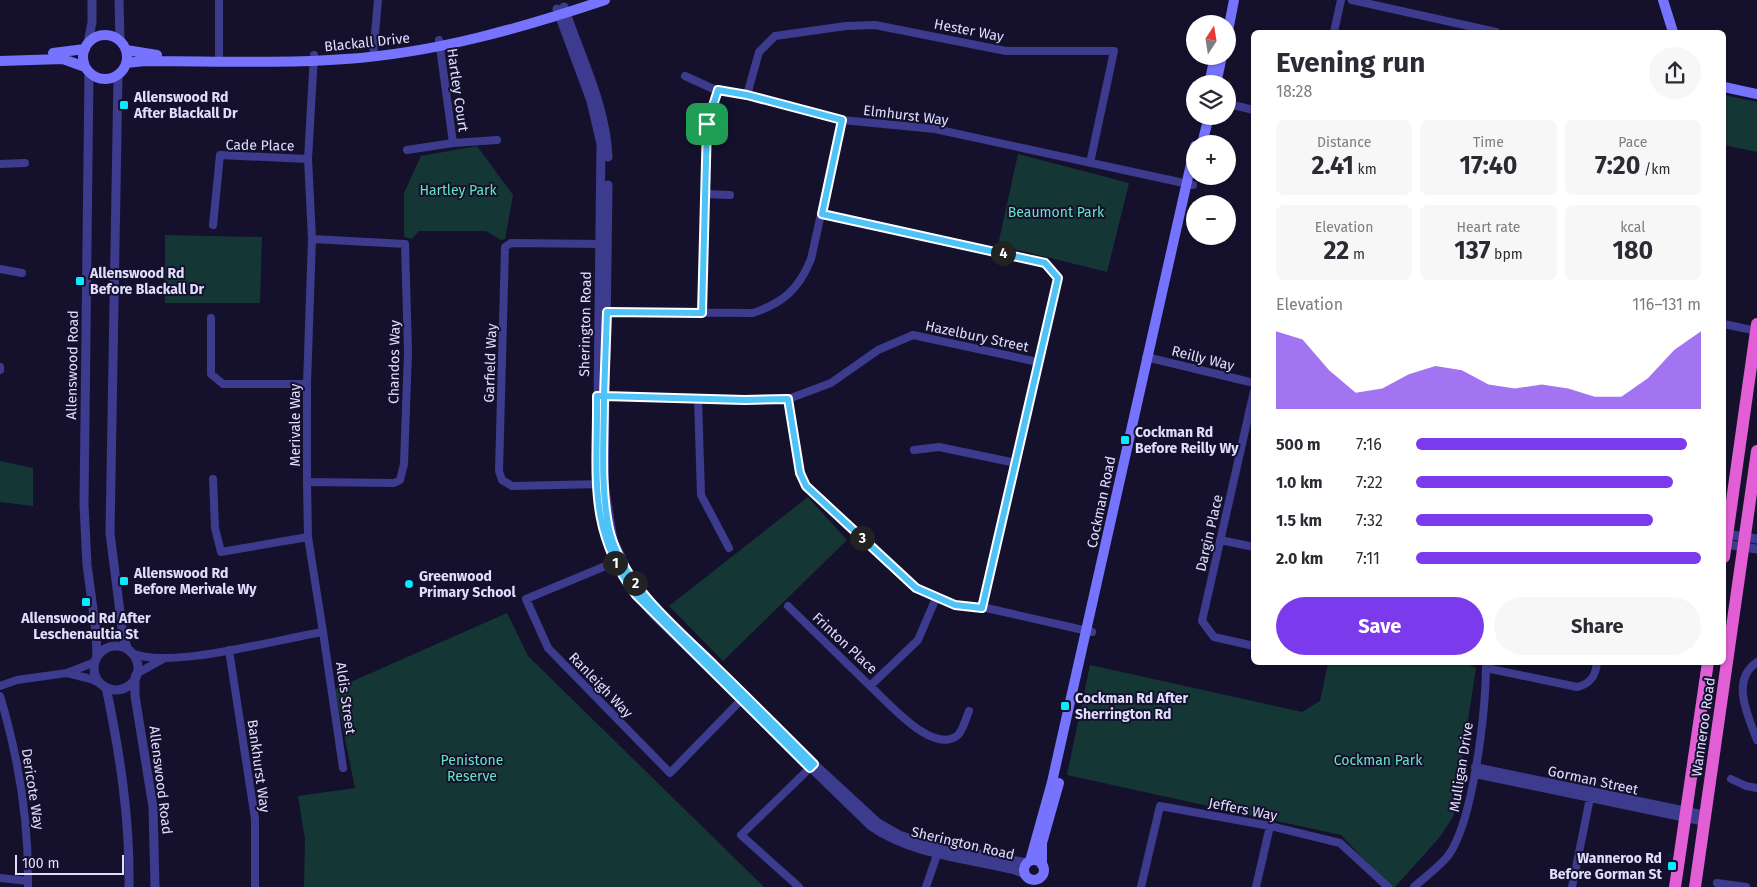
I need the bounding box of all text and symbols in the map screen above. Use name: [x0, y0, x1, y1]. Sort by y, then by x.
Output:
street label: Hester Way: [933, 15, 1005, 46]
north arrow: [1186, 15, 1236, 65]
map controls: [1186, 15, 1236, 245]
street label: Blackall Drive: [323, 30, 411, 55]
text: Evening run: [1276, 46, 1425, 79]
street label: Hartley Court: [443, 47, 472, 134]
button: share: [1649, 47, 1701, 99]
button: layers: [1186, 75, 1236, 125]
text: 18:28: [1276, 82, 1312, 101]
place label: Allenswood Rd After Blackall Dr: [133, 89, 238, 122]
marker: Allenswood Rd After Blackall Dr: [118, 99, 130, 111]
street label: Elmhurst Way: [862, 102, 950, 129]
pin: [686, 103, 728, 145]
icon: arrive: [693, 110, 721, 138]
text: Distance: [1317, 134, 1371, 151]
text: Time: [1473, 134, 1504, 151]
text: Pace: [1618, 134, 1647, 151]
button: +: [1186, 135, 1236, 185]
street label: Cade Place: [225, 136, 294, 155]
text: 2.41: [1312, 151, 1354, 181]
text: 17:40: [1460, 151, 1517, 181]
text: 7:20: [1595, 151, 1640, 181]
text: km: [1354, 161, 1377, 178]
text: /km: [1640, 161, 1671, 178]
park label: Hartley Park: [419, 182, 497, 199]
button: −: [1186, 195, 1236, 245]
park label: Beaumont Park: [1008, 204, 1105, 221]
text: Elevation: [1315, 219, 1374, 236]
text: Heart rate: [1457, 219, 1520, 236]
text: kcal: [1620, 219, 1645, 236]
text: 22: [1323, 236, 1349, 266]
text: 137: [1454, 236, 1490, 266]
text: 180: [1612, 236, 1653, 266]
pin: 4: [990, 240, 1016, 266]
text: 4: [1000, 245, 1007, 262]
text: m: [1349, 246, 1365, 263]
text: bpm: [1490, 246, 1523, 263]
place label: Allenswood Rd Before Blackall Dr: [89, 265, 205, 298]
street label: Sherington Road: [576, 271, 595, 377]
marker: Allenswood Rd Before Blackall Dr: [74, 275, 86, 287]
text: Elevation: [1276, 295, 1343, 314]
text: 116–131 m: [1632, 295, 1701, 314]
street label: Allenswood Road: [63, 310, 82, 420]
street label: Hazelbury Street: [924, 317, 1031, 356]
street label: Chandos Way: [385, 320, 404, 404]
street label: Garfield Way: [481, 323, 500, 403]
street label: Reilly Way: [1170, 343, 1236, 374]
street label: Merivale Way: [287, 383, 304, 466]
place label: Cockman Rd Before Reilly Wy: [1135, 424, 1239, 457]
marker: Cockman Rd Before Reilly Wy: [1119, 434, 1131, 446]
text: 500 m: [1276, 435, 1321, 454]
text: 7:16: [1356, 435, 1382, 454]
street label: Cockman Road: [1083, 455, 1120, 550]
text: 1.0 km: [1276, 473, 1323, 492]
text: 7:22: [1356, 473, 1383, 492]
street label: Dargin Place: [1192, 493, 1227, 573]
text: 1.5 km: [1276, 511, 1322, 530]
text: 7:32: [1356, 511, 1383, 530]
pin: 3: [850, 526, 874, 550]
text: 3: [859, 530, 866, 547]
text: 2.0 km: [1276, 549, 1323, 568]
text: 7:11: [1356, 549, 1380, 568]
pin: 1: [602, 550, 628, 576]
text: 1: [612, 555, 619, 572]
place label: Allenswood Rd Before Merivale Wy: [133, 565, 257, 598]
place label: Greenwood Primary School: [419, 568, 517, 601]
pin: 2: [622, 570, 648, 596]
marker: Allenswood Rd Before Merivale Wy: [118, 575, 130, 587]
text: 2: [632, 575, 639, 592]
marker: Greenwood Primary School: [403, 578, 415, 590]
marker: Allenswood Rd After Leschenaultia St: [80, 596, 92, 608]
button: Save: [1276, 597, 1484, 655]
button: Share: [1494, 597, 1701, 655]
street label: Frinton Place: [809, 609, 881, 678]
place label: Allenswood Rd After Leschenaultia St: [20, 610, 151, 643]
street label: Ranleigh Way: [565, 649, 636, 722]
street label: Aldis Street: [332, 661, 359, 736]
street label: Wanneroo Road: [1688, 676, 1719, 778]
place label: Cockman Rd After Sherrington Rd: [1075, 690, 1189, 723]
marker: Cockman Rd After Sherrington Rd: [1059, 700, 1071, 712]
street label: Bankhurst Way: [244, 718, 273, 814]
street label: Mulligan Drive: [1446, 721, 1477, 813]
street label: Allenswood Road: [145, 725, 176, 835]
street label: Dericote Way: [18, 747, 47, 831]
park label: Penistone Reserve: [441, 752, 503, 785]
park label: Cockman Park: [1334, 752, 1423, 769]
street label: Gorman Street: [1546, 763, 1641, 799]
street label: Jeffers Way: [1207, 795, 1279, 825]
street label: Sherington Road: [910, 823, 1016, 864]
place label: Wanneroo Rd Before Gorman St: [1549, 850, 1663, 883]
scale bar: [15, 852, 124, 875]
text: 100 m: [22, 855, 59, 872]
marker: Wanneroo Rd Before Gorman St: [1666, 860, 1678, 872]

